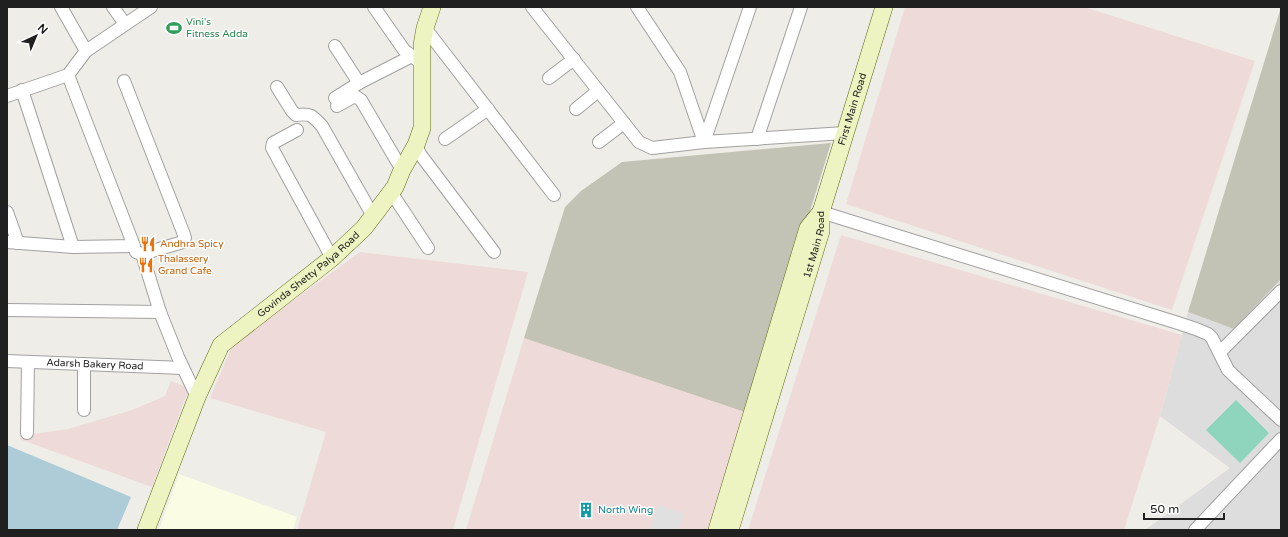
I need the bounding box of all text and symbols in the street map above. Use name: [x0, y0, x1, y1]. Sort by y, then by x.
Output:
north arrow: [16, 16, 56, 56]
place label: Vini's Fitness Adda: [186, 16, 248, 40]
sports icon: Vini's Fitness Adda: [165, 19, 183, 37]
text: N: [35, 21, 50, 37]
street label: First Main Road: [836, 72, 869, 147]
street label: 1st Main Road: [801, 211, 827, 280]
street label: Govinda Shetty Palya Road: [255, 229, 362, 320]
restaurant icon: Andhra Spicy: [139, 235, 157, 253]
place label: Andhra Spicy: [160, 238, 224, 250]
place label: Thalassery Grand Cafe: [158, 253, 212, 277]
restaurant icon: Thalassery Grand Cafe: [137, 256, 155, 274]
street label: Adarsh Bakery Road: [46, 357, 144, 372]
scale bar: [1144, 495, 1224, 521]
building icon: North Wing: [577, 501, 595, 519]
text: 50 m: [1150, 502, 1179, 516]
place label: North Wing: [598, 504, 653, 516]

